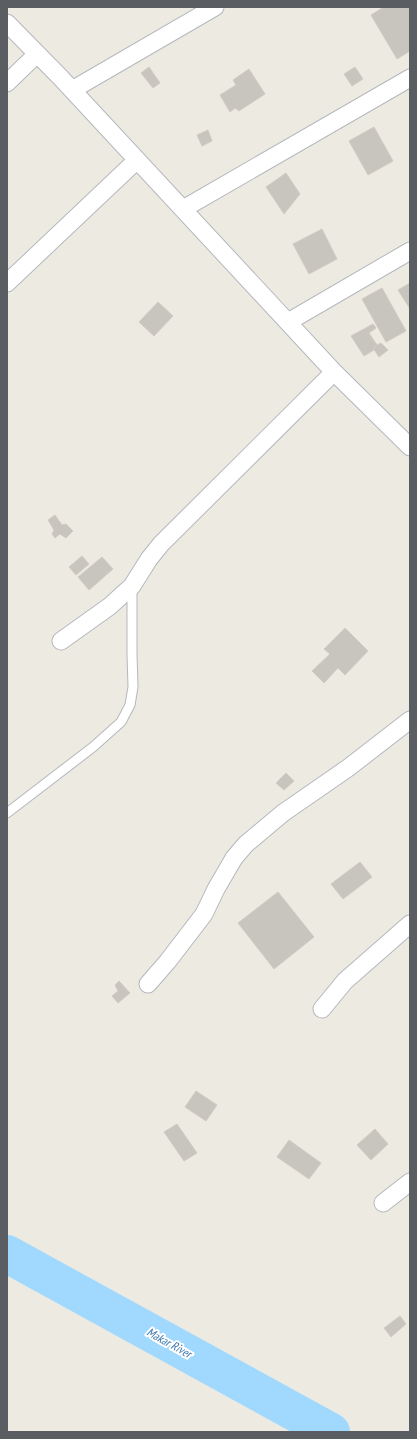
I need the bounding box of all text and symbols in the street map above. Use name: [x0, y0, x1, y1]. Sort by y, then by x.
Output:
water label: Makar River: [144, 1324, 196, 1362]

